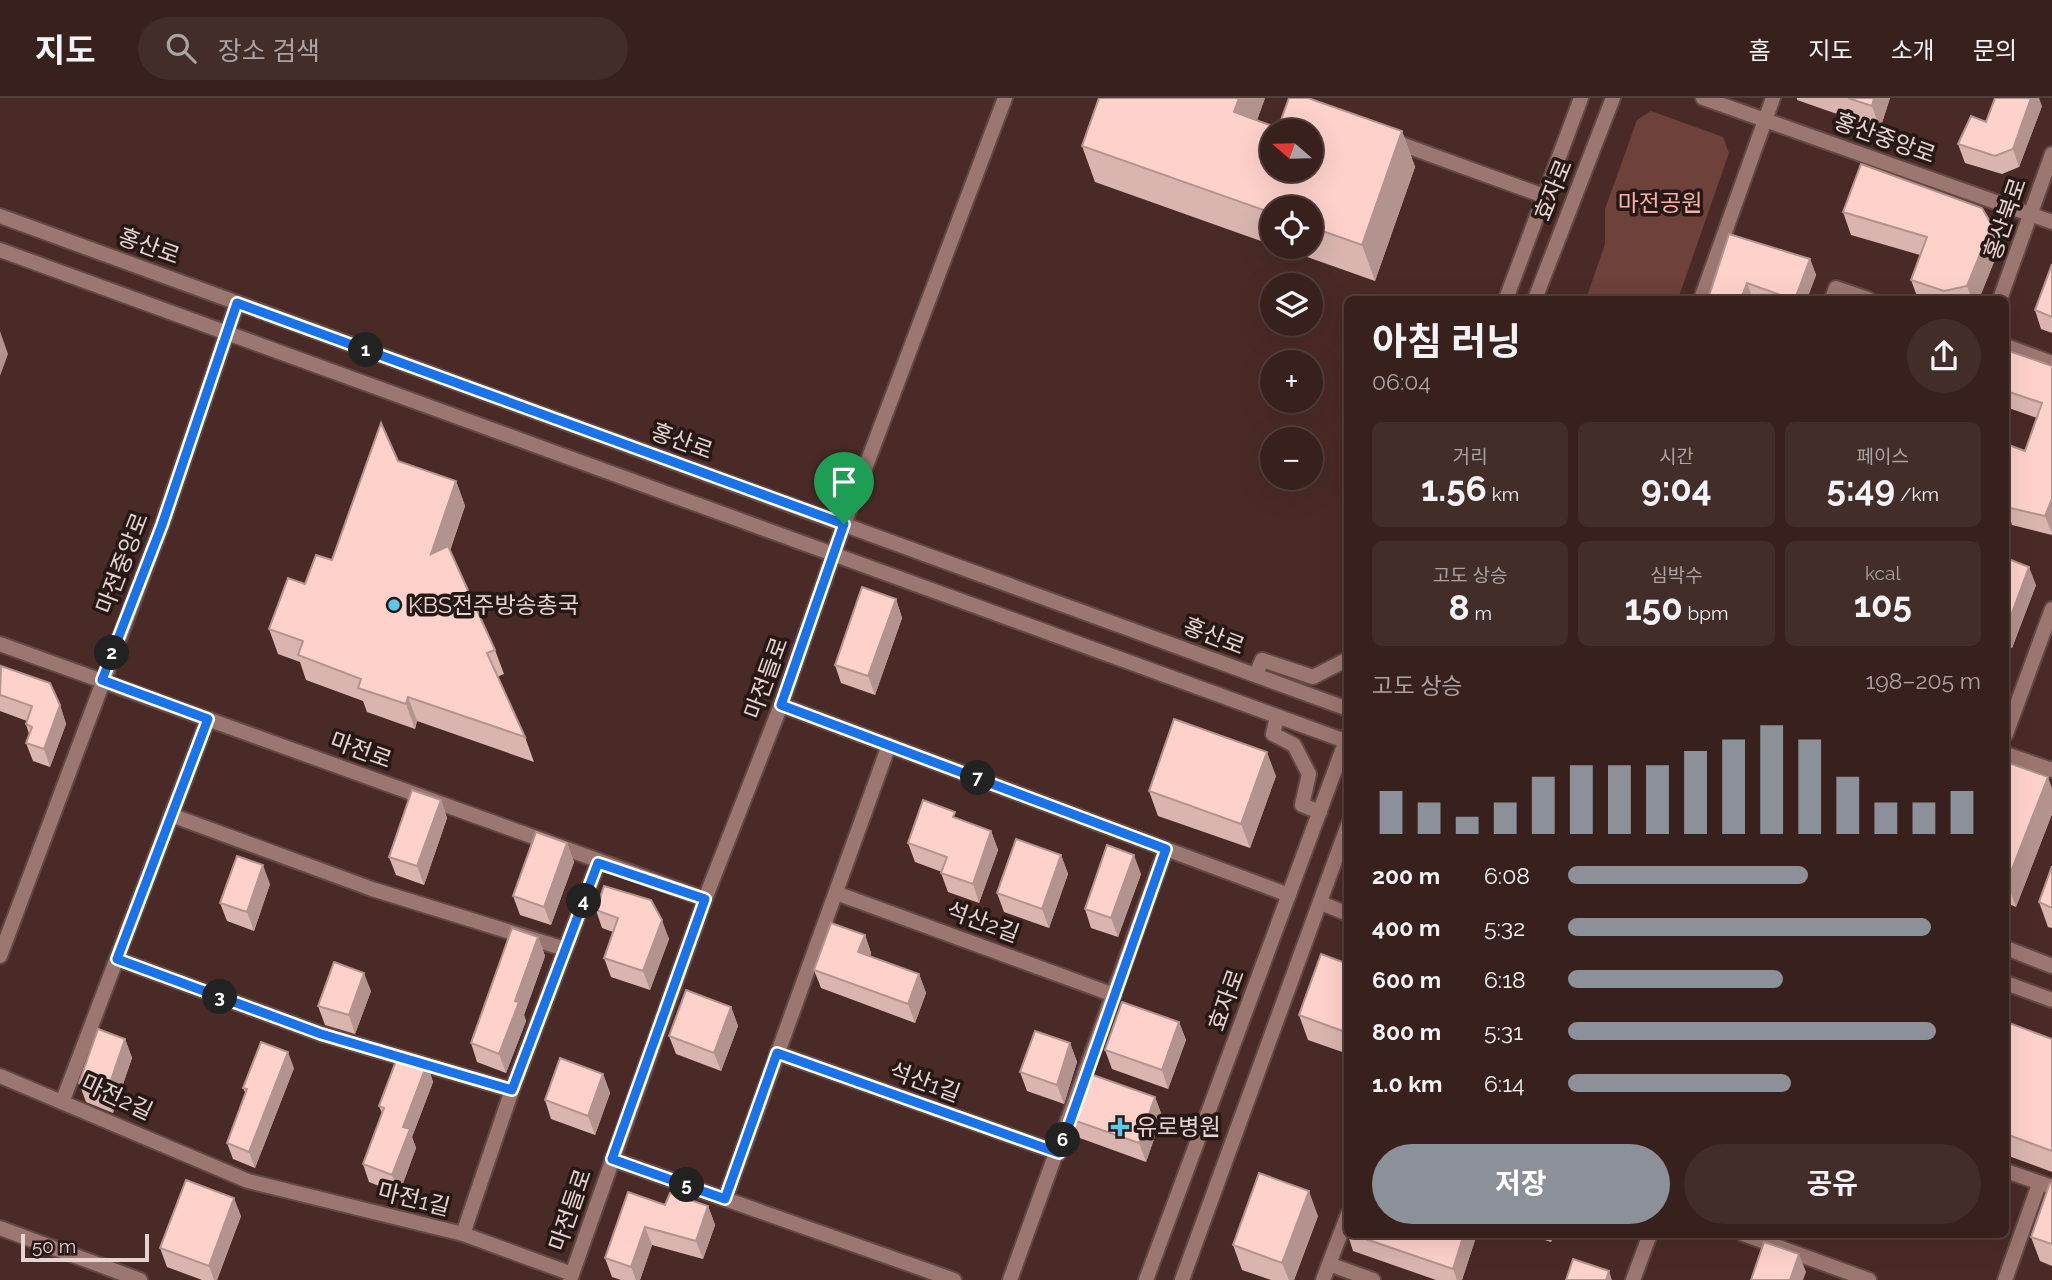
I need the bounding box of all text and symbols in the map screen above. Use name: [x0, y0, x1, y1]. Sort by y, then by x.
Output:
search box: [138, 17, 628, 80]
icon: search: [162, 29, 200, 67]
text: 지도: [35, 31, 96, 70]
text: 장소 검색: [218, 36, 320, 66]
text: 홈: [1748, 36, 1770, 65]
text: 지도: [1808, 36, 1853, 65]
text: 소개: [1891, 36, 1935, 65]
text: 문의: [1973, 36, 2017, 65]
street label: 홍산중앙로: [1831, 107, 1940, 168]
north arrow: [1260, 119, 1323, 182]
map controls: [1260, 119, 1323, 490]
street label: 효자로: [1528, 155, 1577, 224]
street label: 홍산북로: [1978, 174, 2031, 263]
park label: 마전공원: [1618, 189, 1702, 216]
button: locate: [1260, 196, 1323, 259]
street label: 홍산로: [115, 222, 184, 269]
button: layers: [1260, 273, 1323, 336]
text: 아침 러닝: [1372, 319, 1521, 364]
button: share: [1907, 319, 1981, 393]
pin: 1: [348, 332, 384, 368]
text: 1: [361, 338, 370, 360]
button: +: [1260, 350, 1323, 413]
text: 06:04: [1372, 368, 1431, 395]
street label: 홍산로: [648, 417, 717, 464]
button: −: [1260, 427, 1323, 490]
text: 거리: [1453, 445, 1488, 467]
text: 시간: [1659, 445, 1694, 467]
text: 페이스: [1857, 445, 1909, 467]
pin: [814, 452, 874, 524]
icon: arrive: [825, 463, 863, 501]
text: 1.56: [1421, 468, 1487, 509]
text: 9:04: [1641, 468, 1712, 509]
text: 5:49: [1827, 468, 1895, 509]
text: km: [1487, 483, 1519, 505]
text: /km: [1895, 483, 1939, 505]
street label: 마전중앙로: [90, 509, 153, 617]
text: kcal: [1865, 562, 1901, 584]
text: 고도 상승: [1433, 564, 1508, 586]
text: 심박수: [1650, 564, 1703, 586]
text: 105: [1854, 584, 1912, 625]
text: 8: [1448, 587, 1470, 628]
text: 150: [1625, 587, 1683, 628]
place label: KBS전주방송총국: [408, 591, 579, 618]
marker: KBS전주방송총국: [386, 597, 402, 613]
text: m: [1470, 602, 1492, 624]
text: bpm: [1683, 602, 1728, 624]
street label: 홍산로: [1180, 612, 1249, 660]
street label: 마전들로: [738, 633, 793, 722]
pin: 2: [94, 636, 130, 670]
text: 2: [106, 641, 117, 663]
text: 198–205 m: [1865, 667, 1981, 694]
text: 고도 상승: [1372, 672, 1463, 699]
street label: 마전로: [327, 726, 396, 773]
pin: 7: [960, 760, 996, 796]
text: 7: [972, 766, 983, 788]
text: 200 m: [1372, 862, 1440, 889]
text: 6:08: [1484, 862, 1530, 889]
pin: 4: [566, 884, 602, 918]
text: 4: [578, 889, 589, 911]
street label: 석산2길: [943, 896, 1023, 947]
text: 400 m: [1372, 914, 1440, 941]
text: 5:32: [1484, 914, 1525, 941]
street label: 효자로: [1202, 965, 1249, 1034]
text: 600 m: [1372, 966, 1441, 993]
text: 6:18: [1484, 966, 1526, 993]
pin: 3: [202, 979, 238, 1014]
text: 3: [214, 985, 225, 1007]
text: 800 m: [1372, 1018, 1441, 1045]
text: 5:31: [1484, 1018, 1523, 1045]
street label: 석산1길: [886, 1056, 964, 1107]
street label: 마전2길: [77, 1068, 157, 1125]
text: 1.0 km: [1372, 1070, 1442, 1097]
text: 6:14: [1484, 1070, 1525, 1097]
place label: 유로병원: [1136, 1113, 1221, 1140]
marker: 유로병원: [1110, 1117, 1130, 1137]
pin: 6: [1046, 1122, 1080, 1158]
text: 6: [1057, 1128, 1068, 1150]
button: 저장: [1372, 1144, 1670, 1224]
button: 공유: [1684, 1144, 1981, 1224]
street label: 마전들로: [543, 1165, 596, 1254]
pin: 5: [670, 1168, 704, 1202]
text: 5: [681, 1173, 692, 1195]
street label: 마전1길: [375, 1177, 453, 1220]
scale bar: [21, 1231, 149, 1263]
text: 50 m: [32, 1235, 76, 1257]

